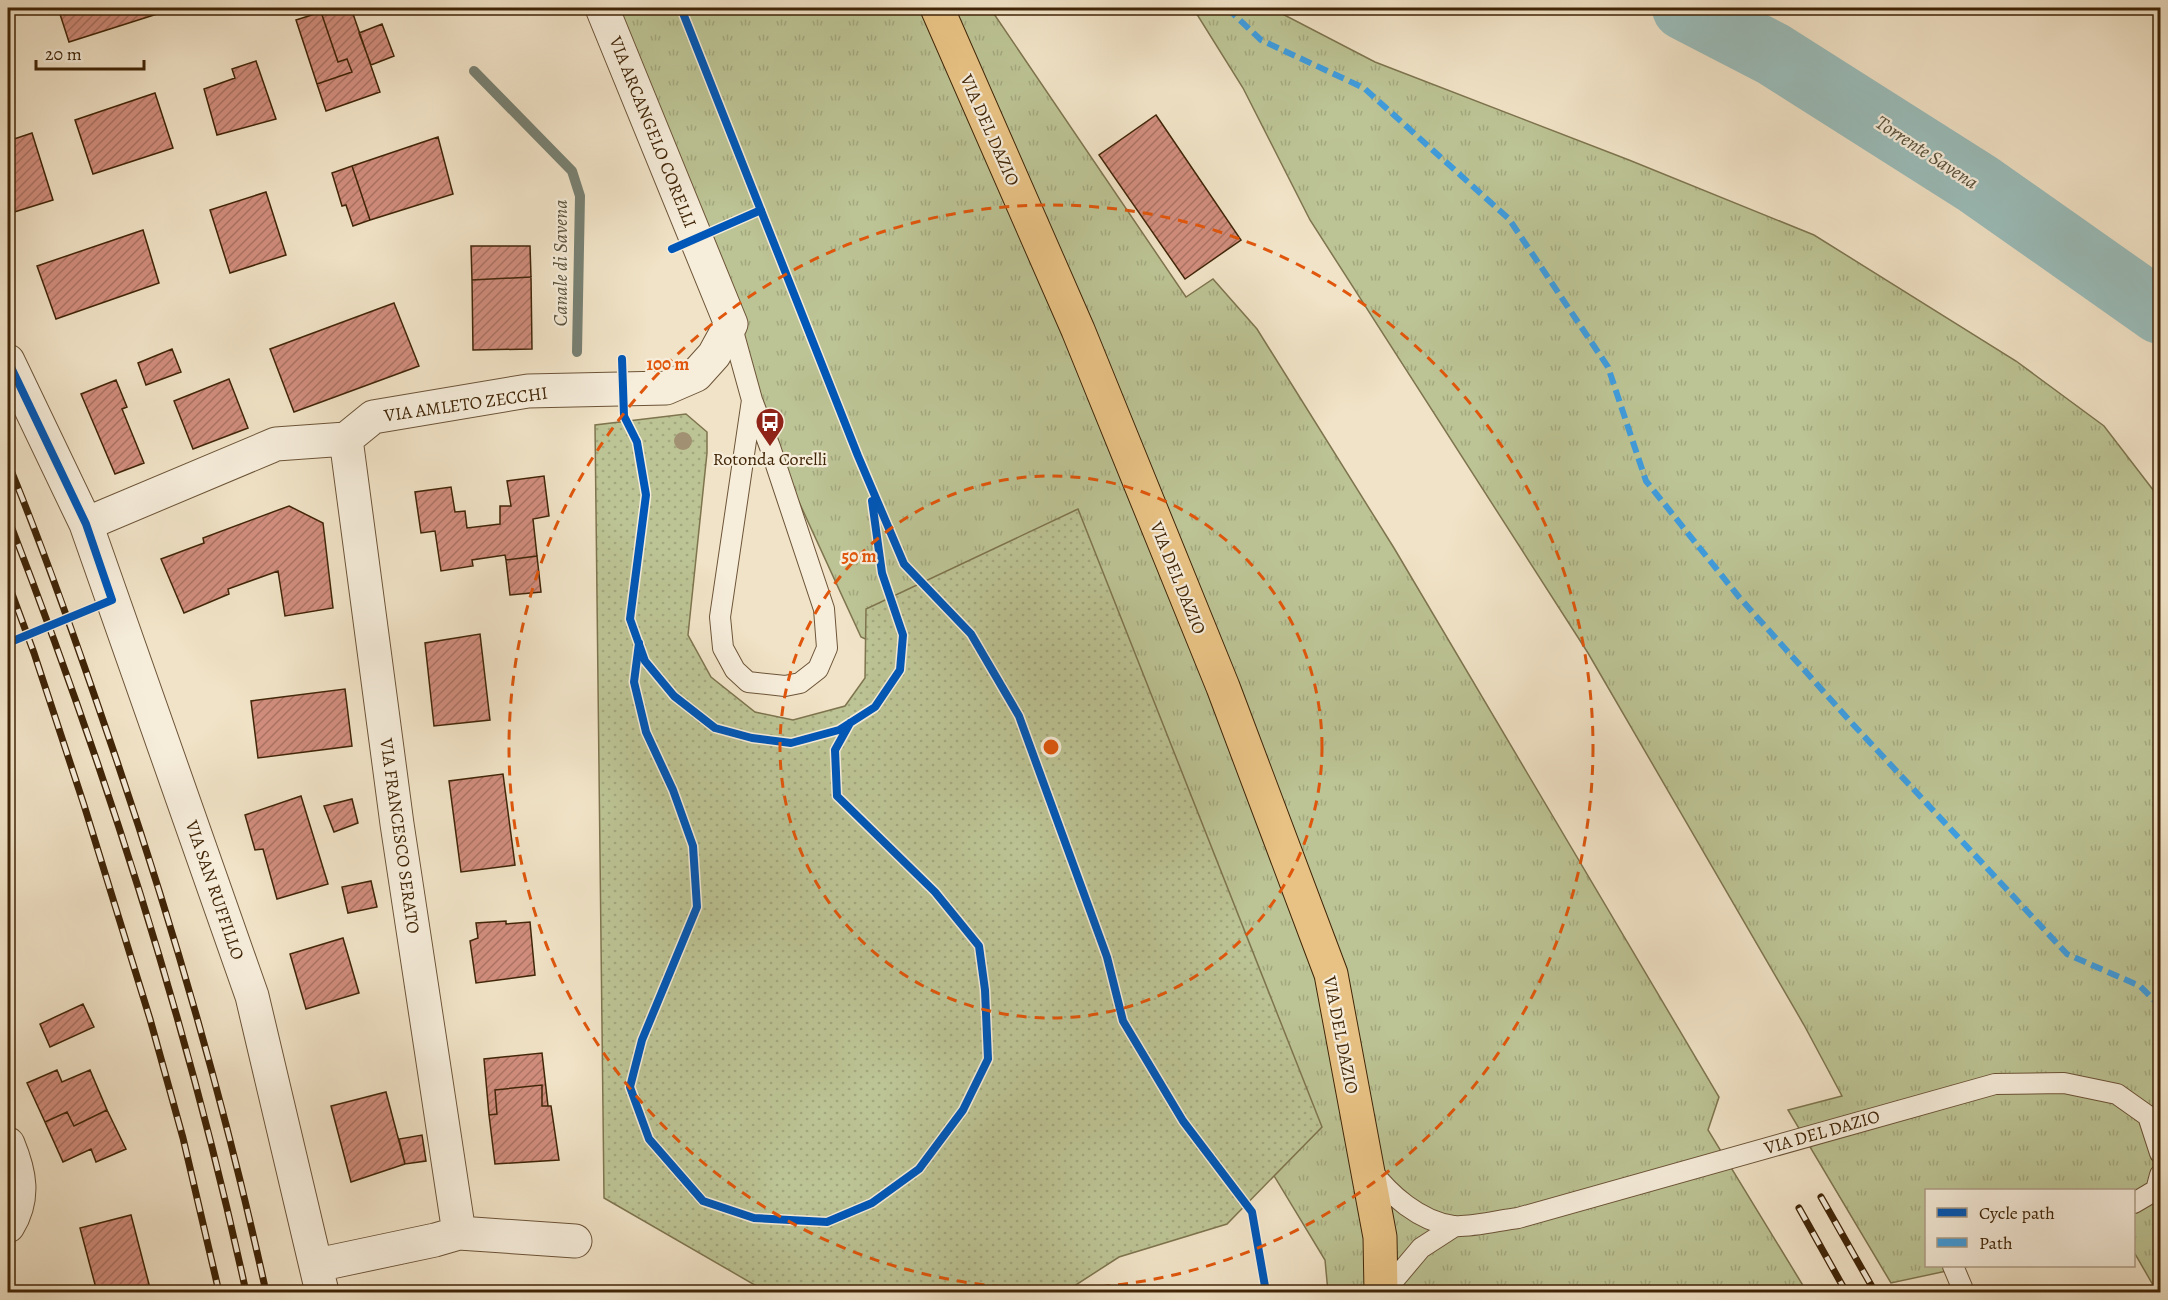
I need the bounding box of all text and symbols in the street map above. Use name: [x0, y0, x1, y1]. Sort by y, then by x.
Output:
street label: VIA ARCANGELO CORELLI: [603, 32, 702, 231]
scale bar: [36, 33, 144, 71]
text: 20 m: [45, 42, 82, 66]
street label: VIA DEL DAZIO: [954, 70, 1025, 189]
water label: Torrente Savena: [1870, 109, 1983, 196]
water label: Canale di Savena: [547, 200, 574, 326]
text: 100 m: [647, 352, 689, 376]
street label: VIA AMLETO ZECCHI: [382, 381, 549, 428]
bus stop icon: Rotonda Corelli: [754, 406, 786, 448]
place label: Rotonda Corelli: [713, 447, 827, 471]
street label: VIA DEL DAZIO: [1144, 517, 1212, 638]
text: 50 m: [842, 544, 876, 568]
street label: VIA FRANCESCO SERATO: [374, 736, 426, 935]
centre of rings: [1041, 737, 1061, 757]
street label: VIA SAN RUFFILLO: [180, 816, 250, 963]
street label: VIA DEL DAZIO: [1318, 973, 1364, 1096]
street label: VIA DEL DAZIO: [1760, 1104, 1883, 1160]
legend: [1925, 1189, 2135, 1267]
text: Cycle path: [1979, 1201, 2055, 1225]
text: Path: [1979, 1231, 2013, 1255]

